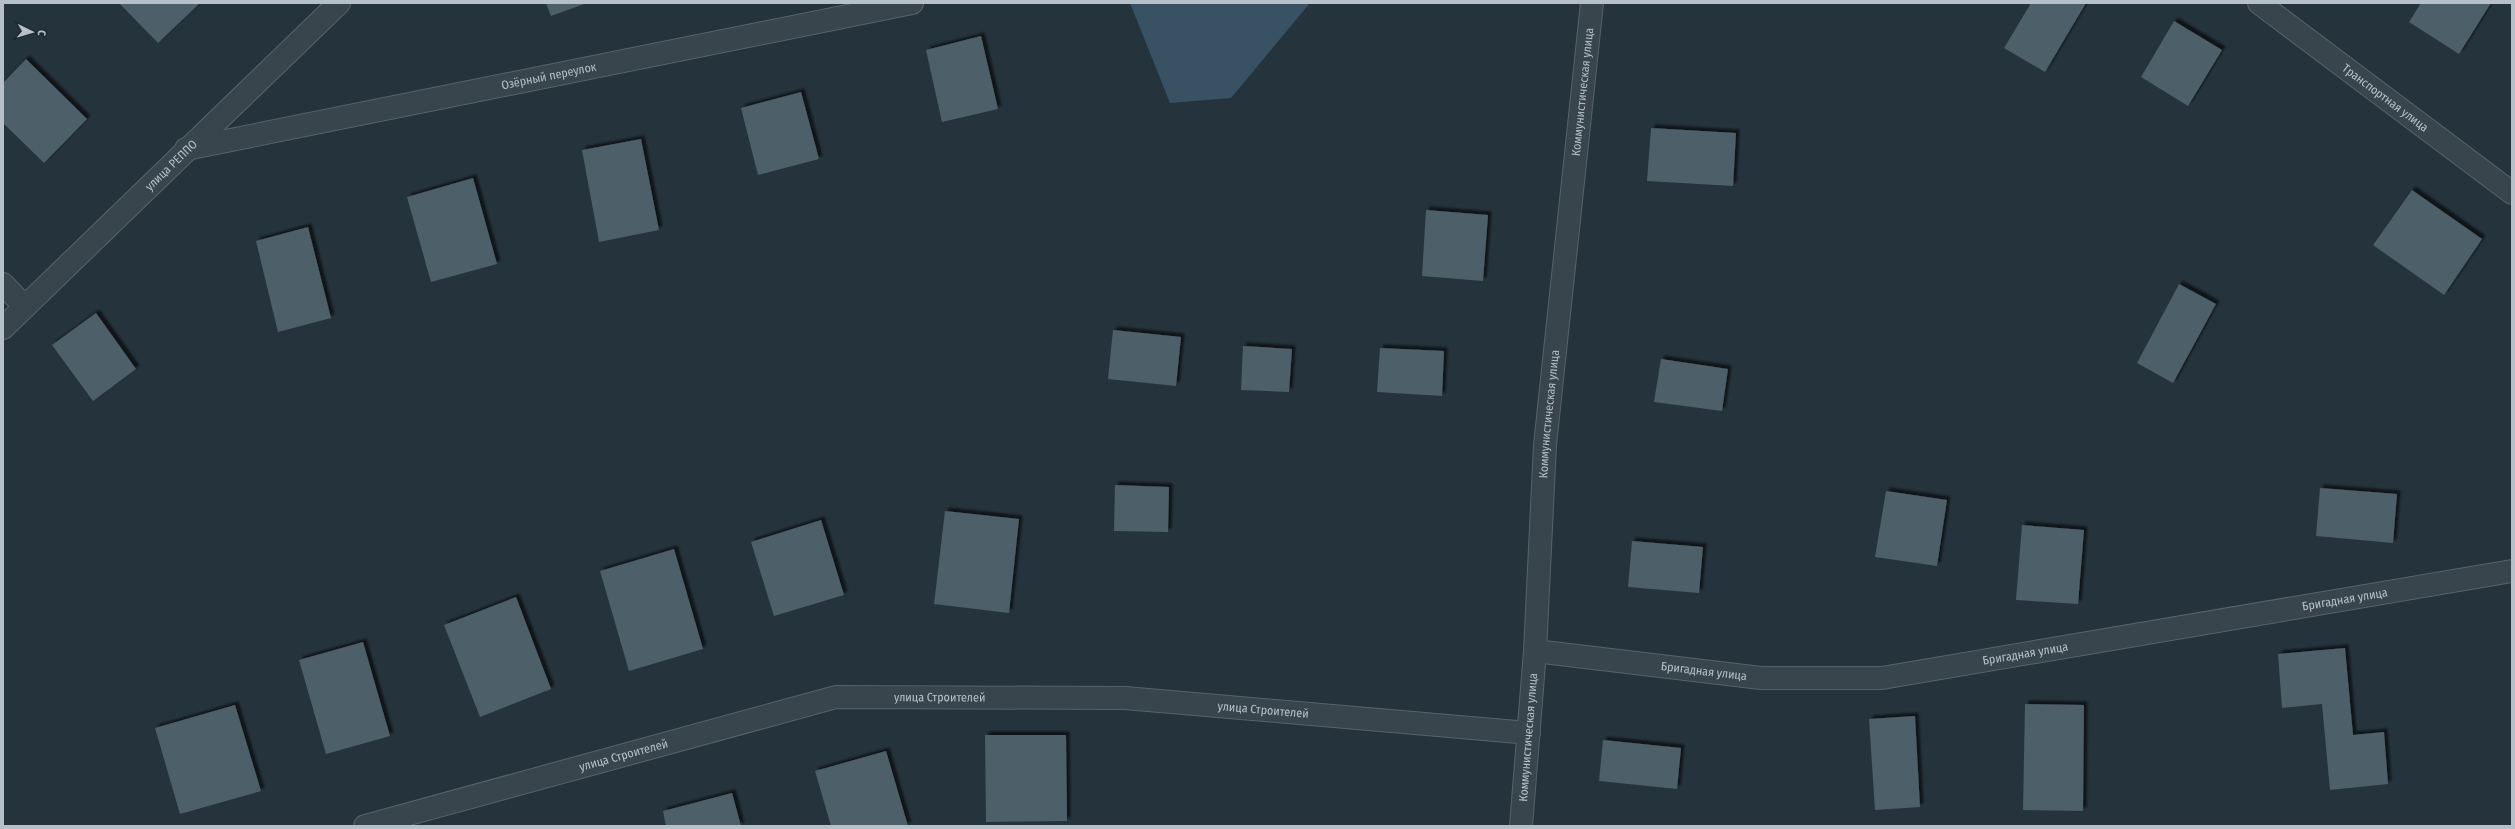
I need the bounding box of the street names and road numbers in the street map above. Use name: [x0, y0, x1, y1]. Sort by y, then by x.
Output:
street label: Коммунистическая улица: [1569, 27, 1596, 157]
street label: Озёрный переулок: [500, 60, 598, 92]
street label: Транспортная улица: [2340, 61, 2431, 135]
street label: улица РЕППО: [142, 137, 200, 194]
street label: Коммунистическая улица: [1536, 349, 1562, 479]
street label: Бригадная улица: [2301, 585, 2389, 614]
street label: Бригадная улица: [1982, 639, 2069, 668]
street label: Бригадная улица: [1660, 659, 1748, 683]
street label: Коммунистическая улица: [1516, 672, 1540, 802]
street label: улица Строителей: [894, 690, 985, 705]
street label: улица Строителей: [1217, 699, 1309, 721]
street label: улица Строителей: [578, 736, 669, 774]

